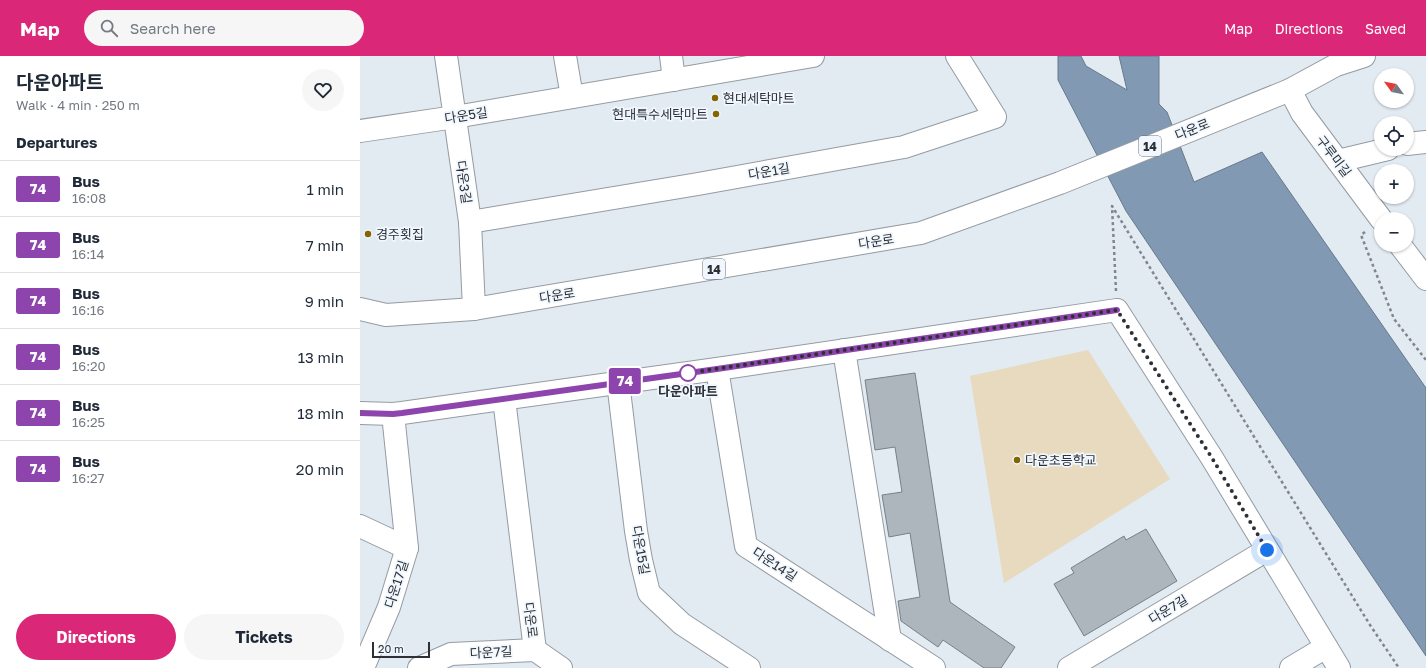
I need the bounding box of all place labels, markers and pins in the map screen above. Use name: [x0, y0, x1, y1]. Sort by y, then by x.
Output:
place label: 현대세탁마트: [723, 90, 795, 106]
marker: 현대세탁마트: [710, 93, 720, 103]
place label: 현대특수세탁마트: [612, 106, 708, 122]
marker: 현대특수세탁마트: [711, 109, 721, 119]
place label: 경주횟집: [376, 226, 424, 242]
marker: 경주횟집: [363, 229, 373, 239]
marker: 다운아파트: [679, 364, 697, 382]
place label: 다운아파트: [658, 383, 718, 399]
place label: 다운초등학교: [1025, 452, 1097, 468]
marker: 다운초등학교: [1012, 455, 1022, 465]

